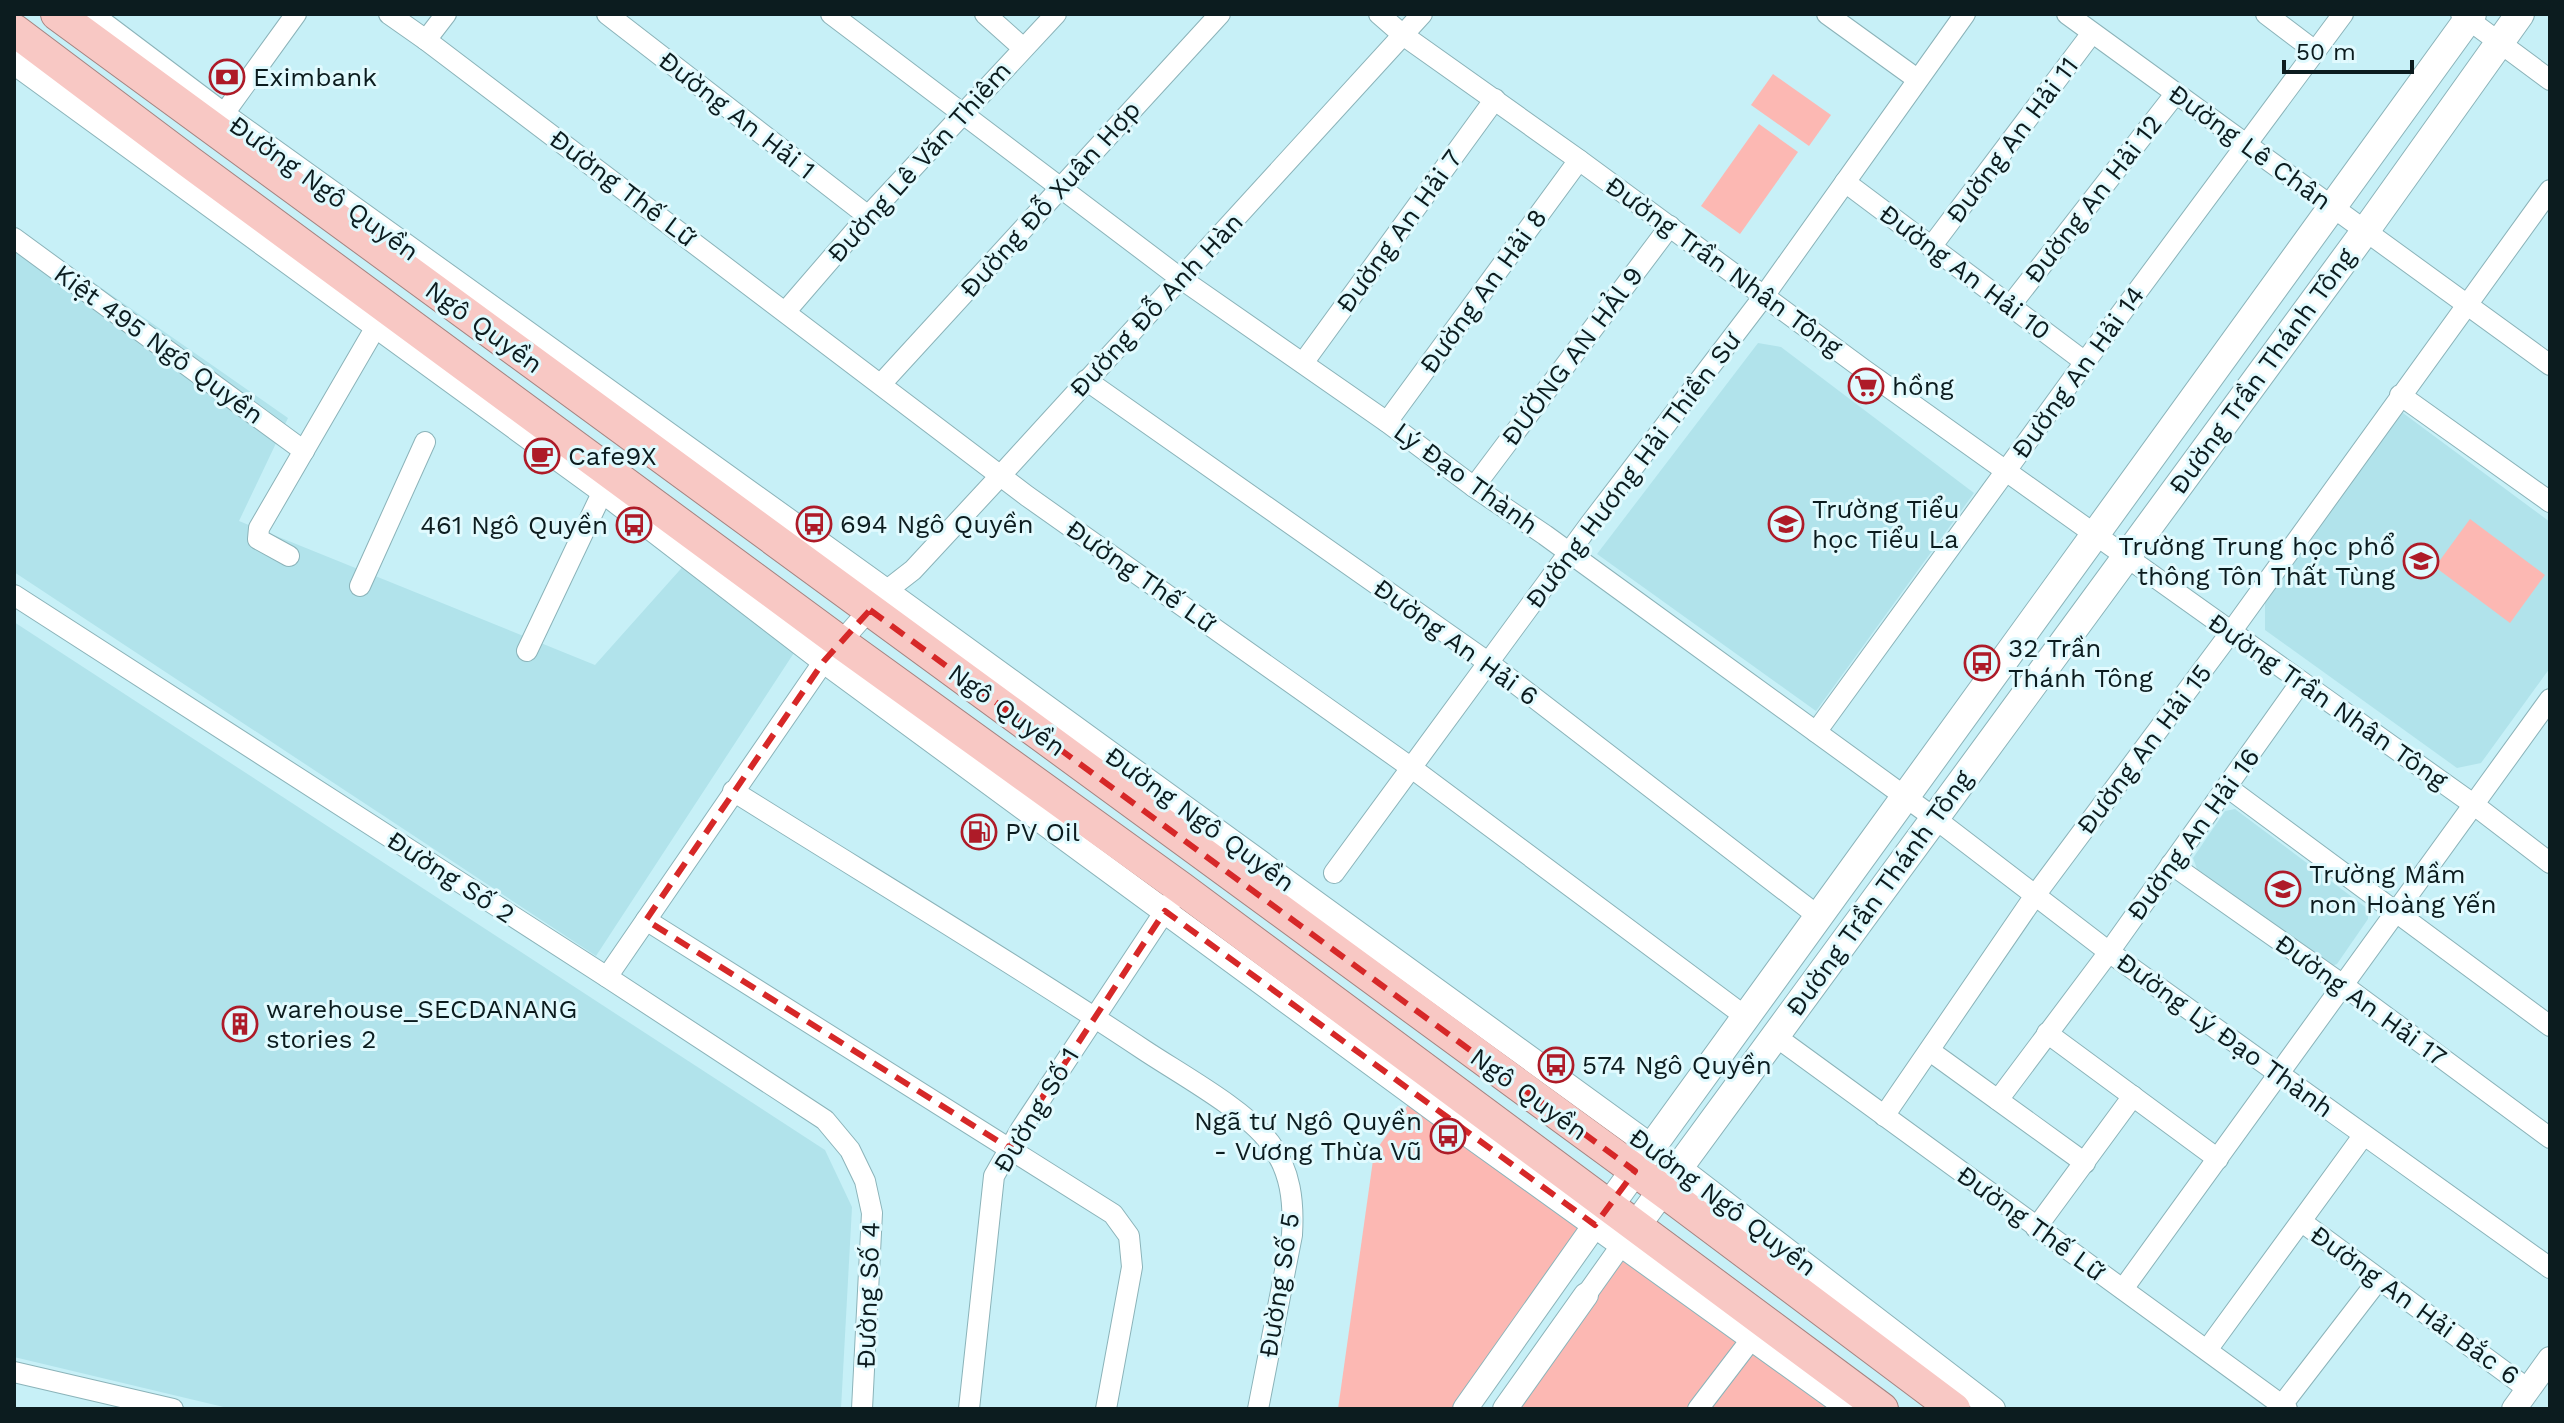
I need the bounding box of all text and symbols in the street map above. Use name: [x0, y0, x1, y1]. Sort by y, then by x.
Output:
scale bar: [2284, 24, 2412, 74]
text: 50 m: [2296, 38, 2356, 66]
street label: Đường An Hải 1: [653, 45, 821, 185]
street label: Đường An Hải 11: [1940, 51, 2084, 229]
street label: Đường Lê Văn Thiêm: [821, 55, 1017, 269]
bank icon: Eximbank: [208, 58, 246, 96]
place label: Eximbank: [253, 62, 377, 92]
street label: Đường Lê Chân: [2163, 78, 2337, 216]
street label: Đường Đỗ Xuân Hợp: [954, 94, 1146, 304]
street label: Đường Ngô Quyền: [223, 109, 425, 267]
street label: Đường An Hải 12: [2018, 109, 2168, 289]
street label: Đường Thế Lữ: [544, 123, 703, 253]
street label: Đường An Hải 7: [1330, 144, 1468, 318]
street label: Đường Trần Nhân Tông: [1600, 170, 1848, 362]
street label: Đường An Hải 10: [1874, 198, 2056, 346]
street label: Đường An Hải 8: [1413, 203, 1553, 379]
street label: Đường Đỗ Anh Hàn: [1063, 207, 1249, 403]
street label: Đường Trần Thánh Tông: [2163, 242, 2361, 500]
street label: Kiệt 495 Ngô Quyền: [48, 258, 270, 430]
street label: ĐƯỜNG AN HẢl 9: [1495, 261, 1649, 451]
street label: Ngô Quyền: [420, 275, 548, 379]
street label: Đường An Hải 14: [2005, 280, 2151, 464]
street label: Đường Hương Hải Thiền Sư: [1519, 325, 1747, 614]
supermarket icon: hồng: [1847, 367, 1885, 405]
place label: hồng: [1892, 371, 1954, 401]
street label: Lý Đạo Thành: [1388, 416, 1544, 540]
cafe icon: Cafe9X: [523, 437, 561, 475]
place label: Cafe9X: [568, 441, 657, 471]
place label: Trường Tiểu học Tiểu La: [1812, 494, 1960, 554]
bus stop icon: 694 Ngô Quyền: [795, 505, 833, 543]
school or university icon: Trường Tiểu học Tiểu La: [1767, 505, 1805, 543]
bus stop icon: 461 Ngô Quyền: [615, 506, 653, 544]
place label: 694 Ngô Quyền: [840, 509, 1034, 539]
place label: 461 Ngô Quyền: [420, 510, 608, 540]
street label: Đường Thế Lữ: [1061, 513, 1222, 639]
place label: Trường Trung học phổ thông Tôn Thất Tùng: [2118, 531, 2395, 591]
school or university icon: Trường Trung học phổ thông Tôn Thất Tùng: [2402, 542, 2440, 580]
street label: Đường An Hải 6: [1368, 572, 1544, 712]
street label: Đường Trần Nhân Tông: [2203, 607, 2454, 795]
place label: 32 Trần Thánh Tông: [2008, 633, 2153, 693]
bus stop icon: 32 Trần Thánh Tông: [1963, 644, 2001, 682]
street label: Ngô Quyền: [943, 658, 1071, 762]
street label: Đường An Hải 15: [2070, 658, 2218, 840]
street label: Đường Ngô Quyền: [1099, 740, 1301, 898]
street label: Đường An Hải 16: [2120, 742, 2266, 926]
street label: Đường Trần Thánh Tông: [1780, 764, 1978, 1022]
fuel station icon: PV Oil: [960, 813, 998, 851]
place label: PV Oil: [1005, 817, 1080, 847]
street label: Đường Số 2: [382, 825, 520, 929]
place label: Trường Mầm non Hoàng Yến: [2309, 859, 2497, 919]
school or university icon: Trường Mầm non Hoàng Yến: [2264, 870, 2302, 908]
street label: Đường An Hải 17: [2270, 928, 2452, 1072]
street label: Đường Lý Đạo Thành: [2111, 946, 2339, 1124]
place label: warehouse_SECDANANG stories 2: [266, 994, 577, 1054]
building icon: warehouse_SECDANANG stories 2: [221, 1005, 259, 1043]
street label: Đường Số 1: [987, 1042, 1085, 1178]
street label: Ngô Quyền: [1465, 1042, 1593, 1146]
bus stop icon: 574 Ngô Quyền: [1537, 1046, 1575, 1084]
place label: 574 Ngô Quyền: [1582, 1050, 1772, 1080]
place label: Ngã tư Ngô Quyền - Vương Thừa Vũ: [1194, 1106, 1422, 1166]
bus stop icon: Ngã tư Ngô Quyền - Vương Thừa Vũ: [1429, 1117, 1467, 1155]
street label: Đường Ngô Quyền: [1623, 1122, 1823, 1282]
street label: Đường Thế Lữ: [1951, 1159, 2112, 1287]
street label: Đường Số 5: [1253, 1211, 1305, 1359]
street label: Đường An Hải Bắc 6: [2305, 1219, 2525, 1391]
street label: Đường Số 4: [850, 1221, 886, 1369]

